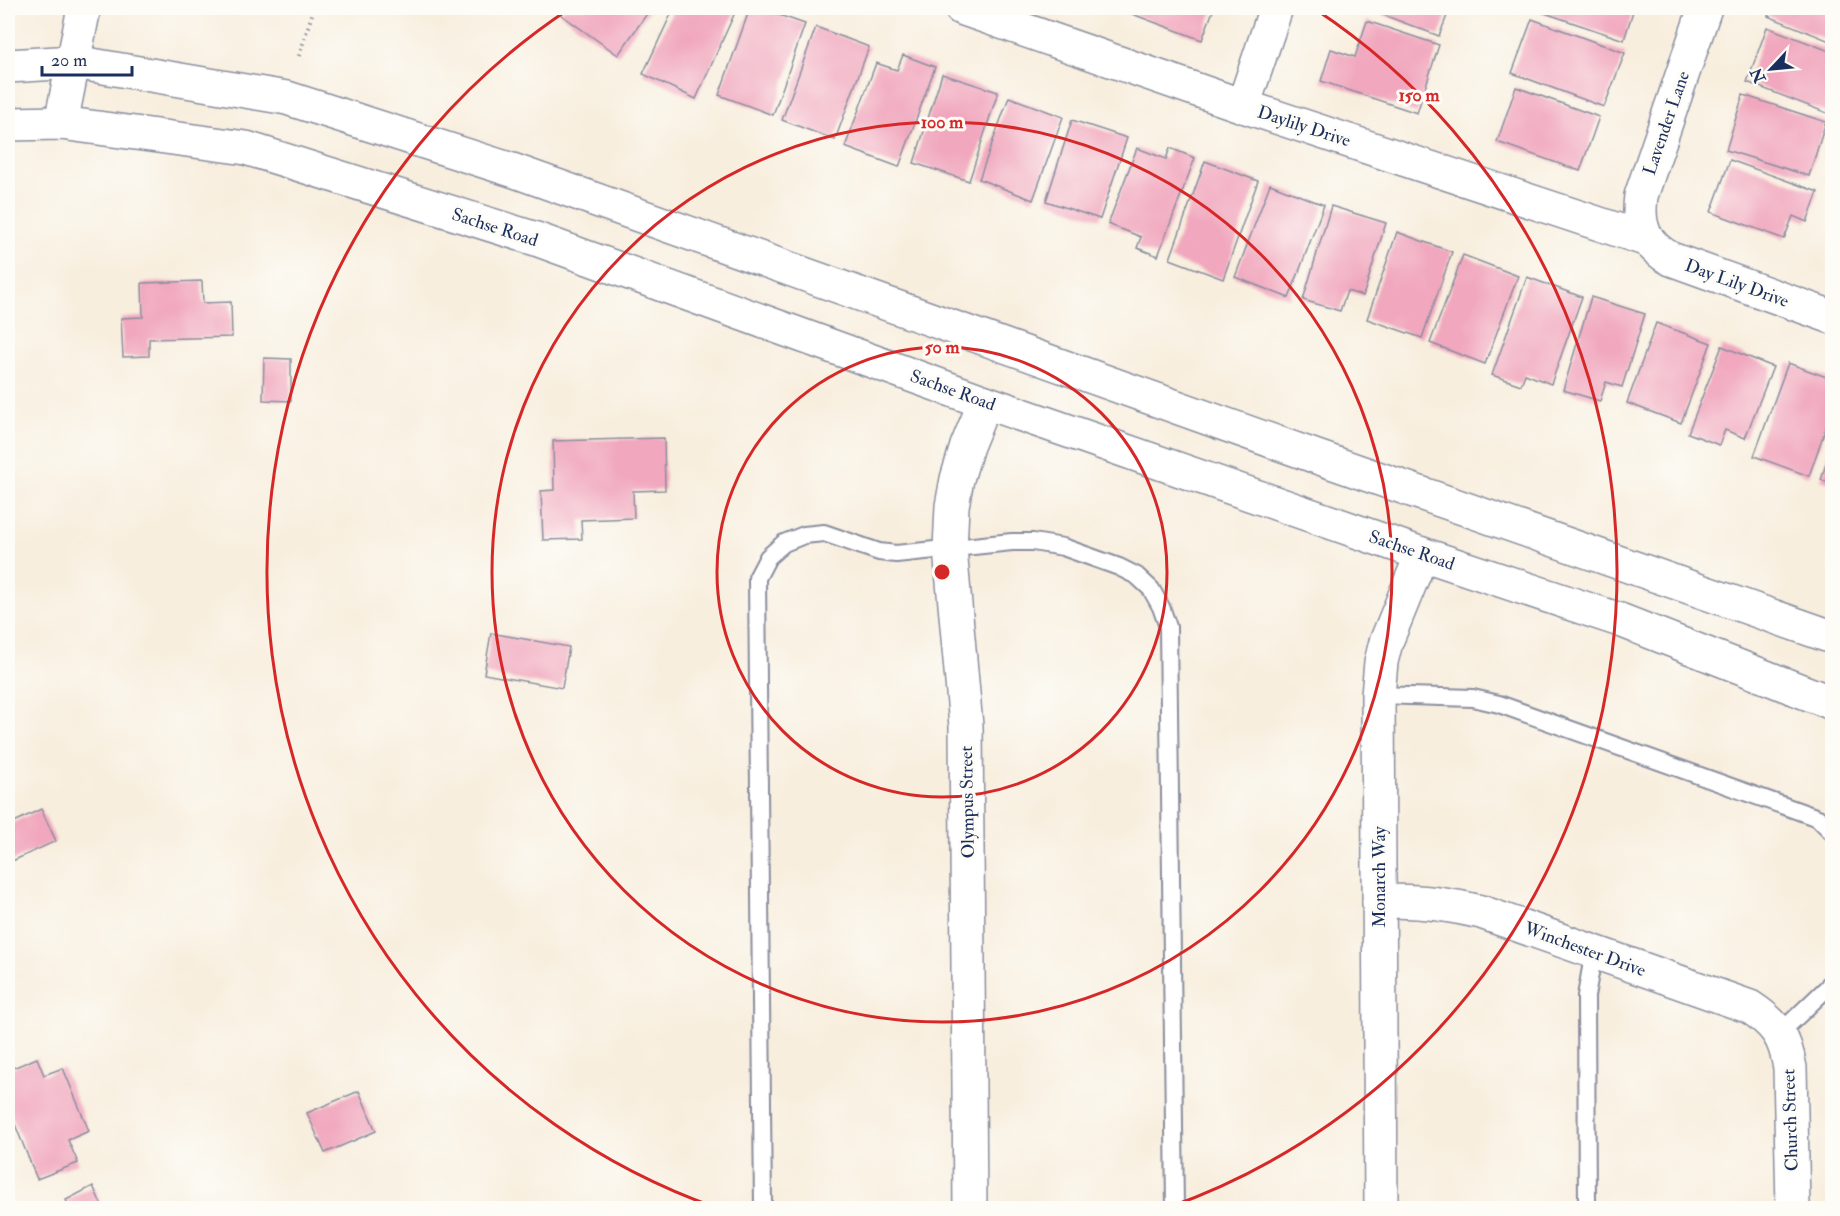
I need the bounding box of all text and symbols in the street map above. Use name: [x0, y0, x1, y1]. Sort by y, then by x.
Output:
scale bar: [42, 39, 132, 77]
north arrow: [1741, 39, 1801, 99]
text: 20 m: [51, 49, 87, 72]
text: N: [1746, 64, 1771, 87]
street label: Lavender Lane: [1638, 68, 1695, 178]
text: 150 m: [1398, 84, 1441, 107]
street label: Daylily Drive: [1254, 101, 1354, 152]
text: 100 m: [921, 111, 964, 134]
street label: Sachse Road: [449, 203, 541, 252]
street label: Day Lily Drive: [1682, 254, 1792, 313]
text: 50 m: [925, 336, 960, 359]
street label: Sachse Road: [907, 364, 999, 417]
street label: Sachse Road: [1366, 525, 1458, 576]
centre of rings: [932, 562, 952, 582]
street label: Olympus Street: [955, 745, 980, 859]
street label: Monarch Way: [1368, 825, 1391, 928]
street label: Winchester Drive: [1520, 916, 1649, 982]
street label: Church Street: [1777, 1068, 1804, 1172]

